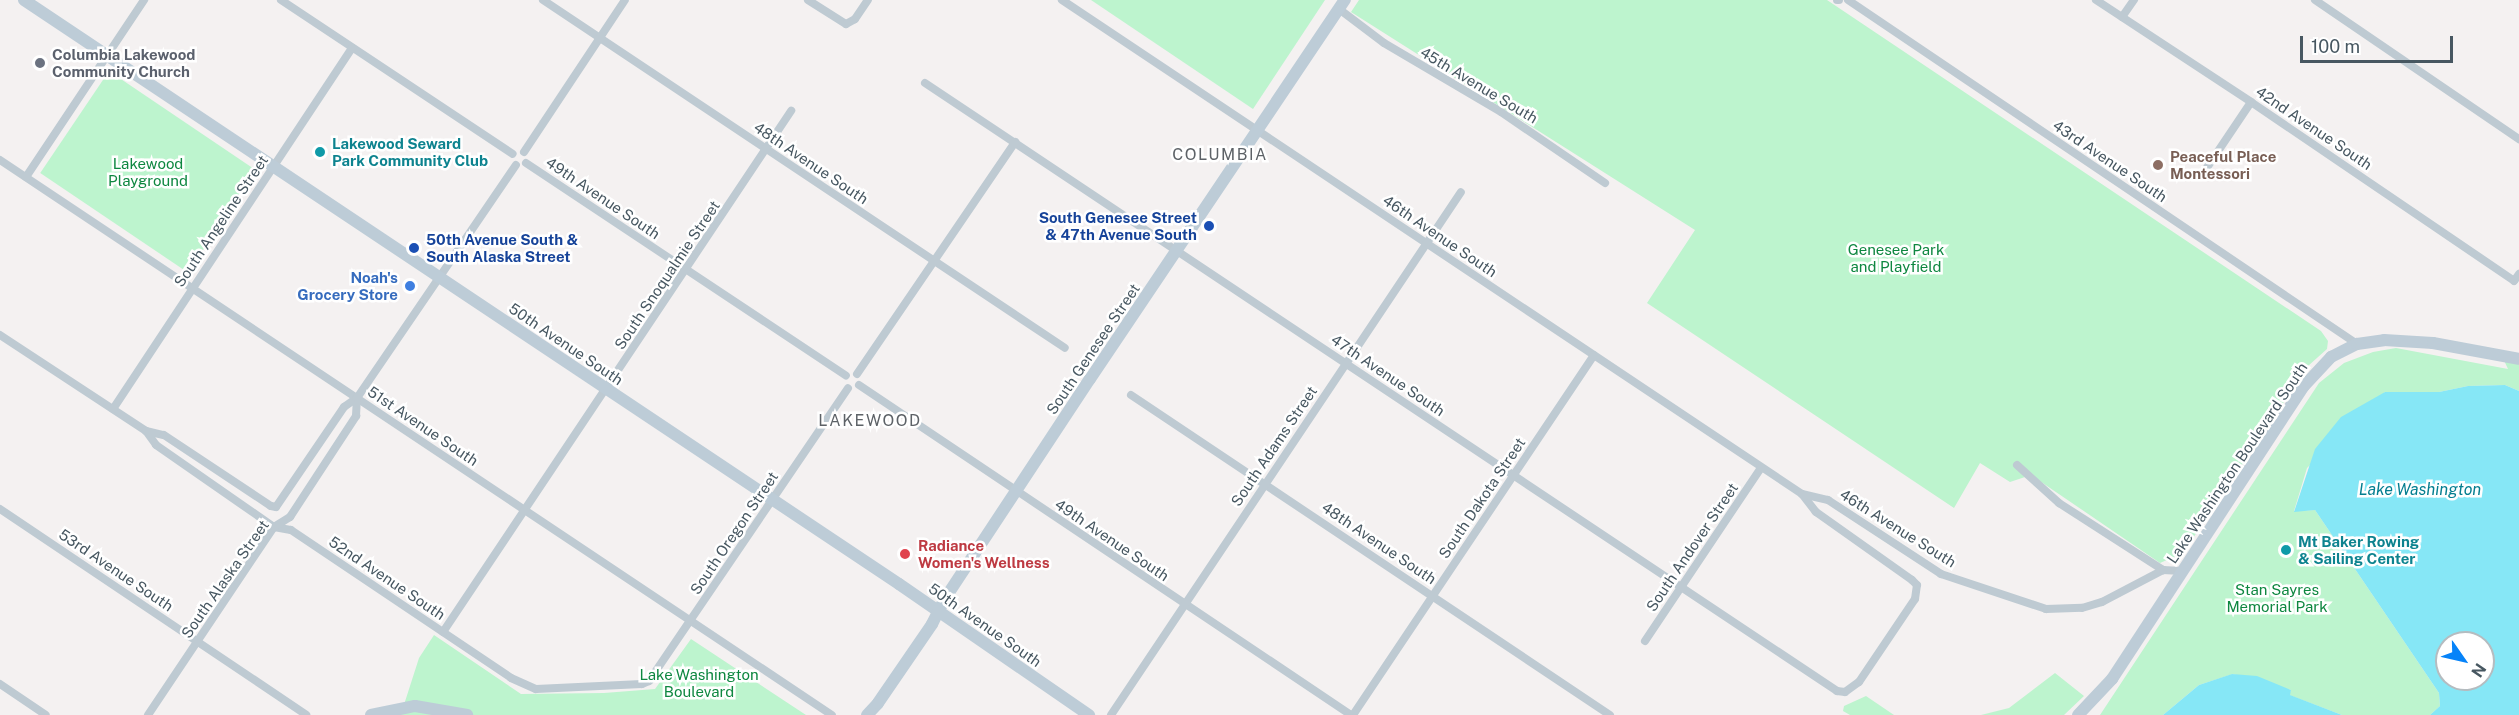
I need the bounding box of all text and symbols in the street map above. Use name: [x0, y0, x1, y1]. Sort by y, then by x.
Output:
scale bar: [2303, 24, 2456, 62]
text: 100 m: [2311, 36, 2360, 57]
street label: 45th Avenue South: [1417, 43, 1541, 127]
place label: Columbia Lakewood Community Church: [52, 45, 195, 80]
marker: Columbia Lakewood Community Church: [33, 56, 47, 70]
street label: 42nd Avenue South: [2252, 82, 2376, 174]
street label: 43rd Avenue South: [2049, 116, 2171, 206]
street label: 48th Avenue South: [750, 118, 872, 208]
place label: Lakewood Seward Park Community Club: [332, 134, 488, 169]
marker: Lakewood Seward Park Community Club: [313, 145, 327, 159]
district label: COLUMBIA: [1172, 145, 1268, 165]
place label: Peaceful Place Montessori: [2170, 147, 2276, 182]
street label: South Angeline Street: [170, 152, 272, 290]
street label: 49th Avenue South: [543, 153, 663, 243]
park label: Lakewood Playground: [108, 154, 188, 189]
marker: Peaceful Place Montessori: [2151, 158, 2165, 172]
street label: 46th Avenue South: [1380, 191, 1500, 281]
street label: South Snoqualmie Street: [610, 197, 724, 353]
place label: South Genesee Street & 47th Avenue South: [1039, 208, 1197, 243]
marker: South Genesee Street & 47th Avenue South: [1202, 219, 1216, 233]
place label: 50th Avenue South & South Alaska Street: [426, 230, 578, 265]
park label: Genesee Park and Playfield: [1848, 240, 1944, 275]
marker: 50th Avenue South & South Alaska Street: [407, 241, 421, 255]
place label: Noah's Grocery Store: [297, 268, 398, 303]
marker: Noah's Grocery Store: [403, 279, 417, 293]
street label: South Genesee Street: [1042, 280, 1144, 418]
street label: 50th Avenue South: [506, 299, 626, 389]
street label: 47th Avenue South: [1328, 330, 1448, 420]
street label: Lake Washington Boulevard South: [2163, 359, 2311, 567]
street label: 51st Avenue South: [364, 382, 482, 470]
street label: South Adams Street: [1227, 383, 1321, 509]
district label: LAKEWOOD: [818, 411, 922, 431]
street label: South Dakota Street: [1435, 434, 1529, 562]
street label: South Oregon Street: [686, 468, 782, 598]
street label: South Andover Street: [1642, 479, 1742, 615]
water label: Lake Washington: [2358, 480, 2482, 500]
street label: 46th Avenue South: [1837, 485, 1959, 571]
street label: 49th Avenue South: [1052, 495, 1172, 585]
street label: 48th Avenue South: [1318, 498, 1440, 588]
street label: South Alaska Street: [177, 516, 273, 642]
street label: 53rd Avenue South: [55, 525, 177, 615]
street label: 52nd Avenue South: [325, 532, 449, 624]
place label: Mt Baker Rowing & Sailing Center: [2298, 532, 2419, 567]
place label: Radiance Women's Wellness: [918, 536, 1050, 571]
marker: Mt Baker Rowing & Sailing Center: [2279, 543, 2293, 557]
marker: Radiance Women's Wellness: [896, 545, 914, 563]
street label: 50th Avenue South: [925, 579, 1045, 671]
park label: Stan Sayres Memorial Park: [2226, 580, 2328, 615]
north arrow: [2435, 631, 2495, 691]
text: N: [2467, 660, 2490, 681]
park label: Lake Washington Boulevard: [639, 665, 759, 700]

